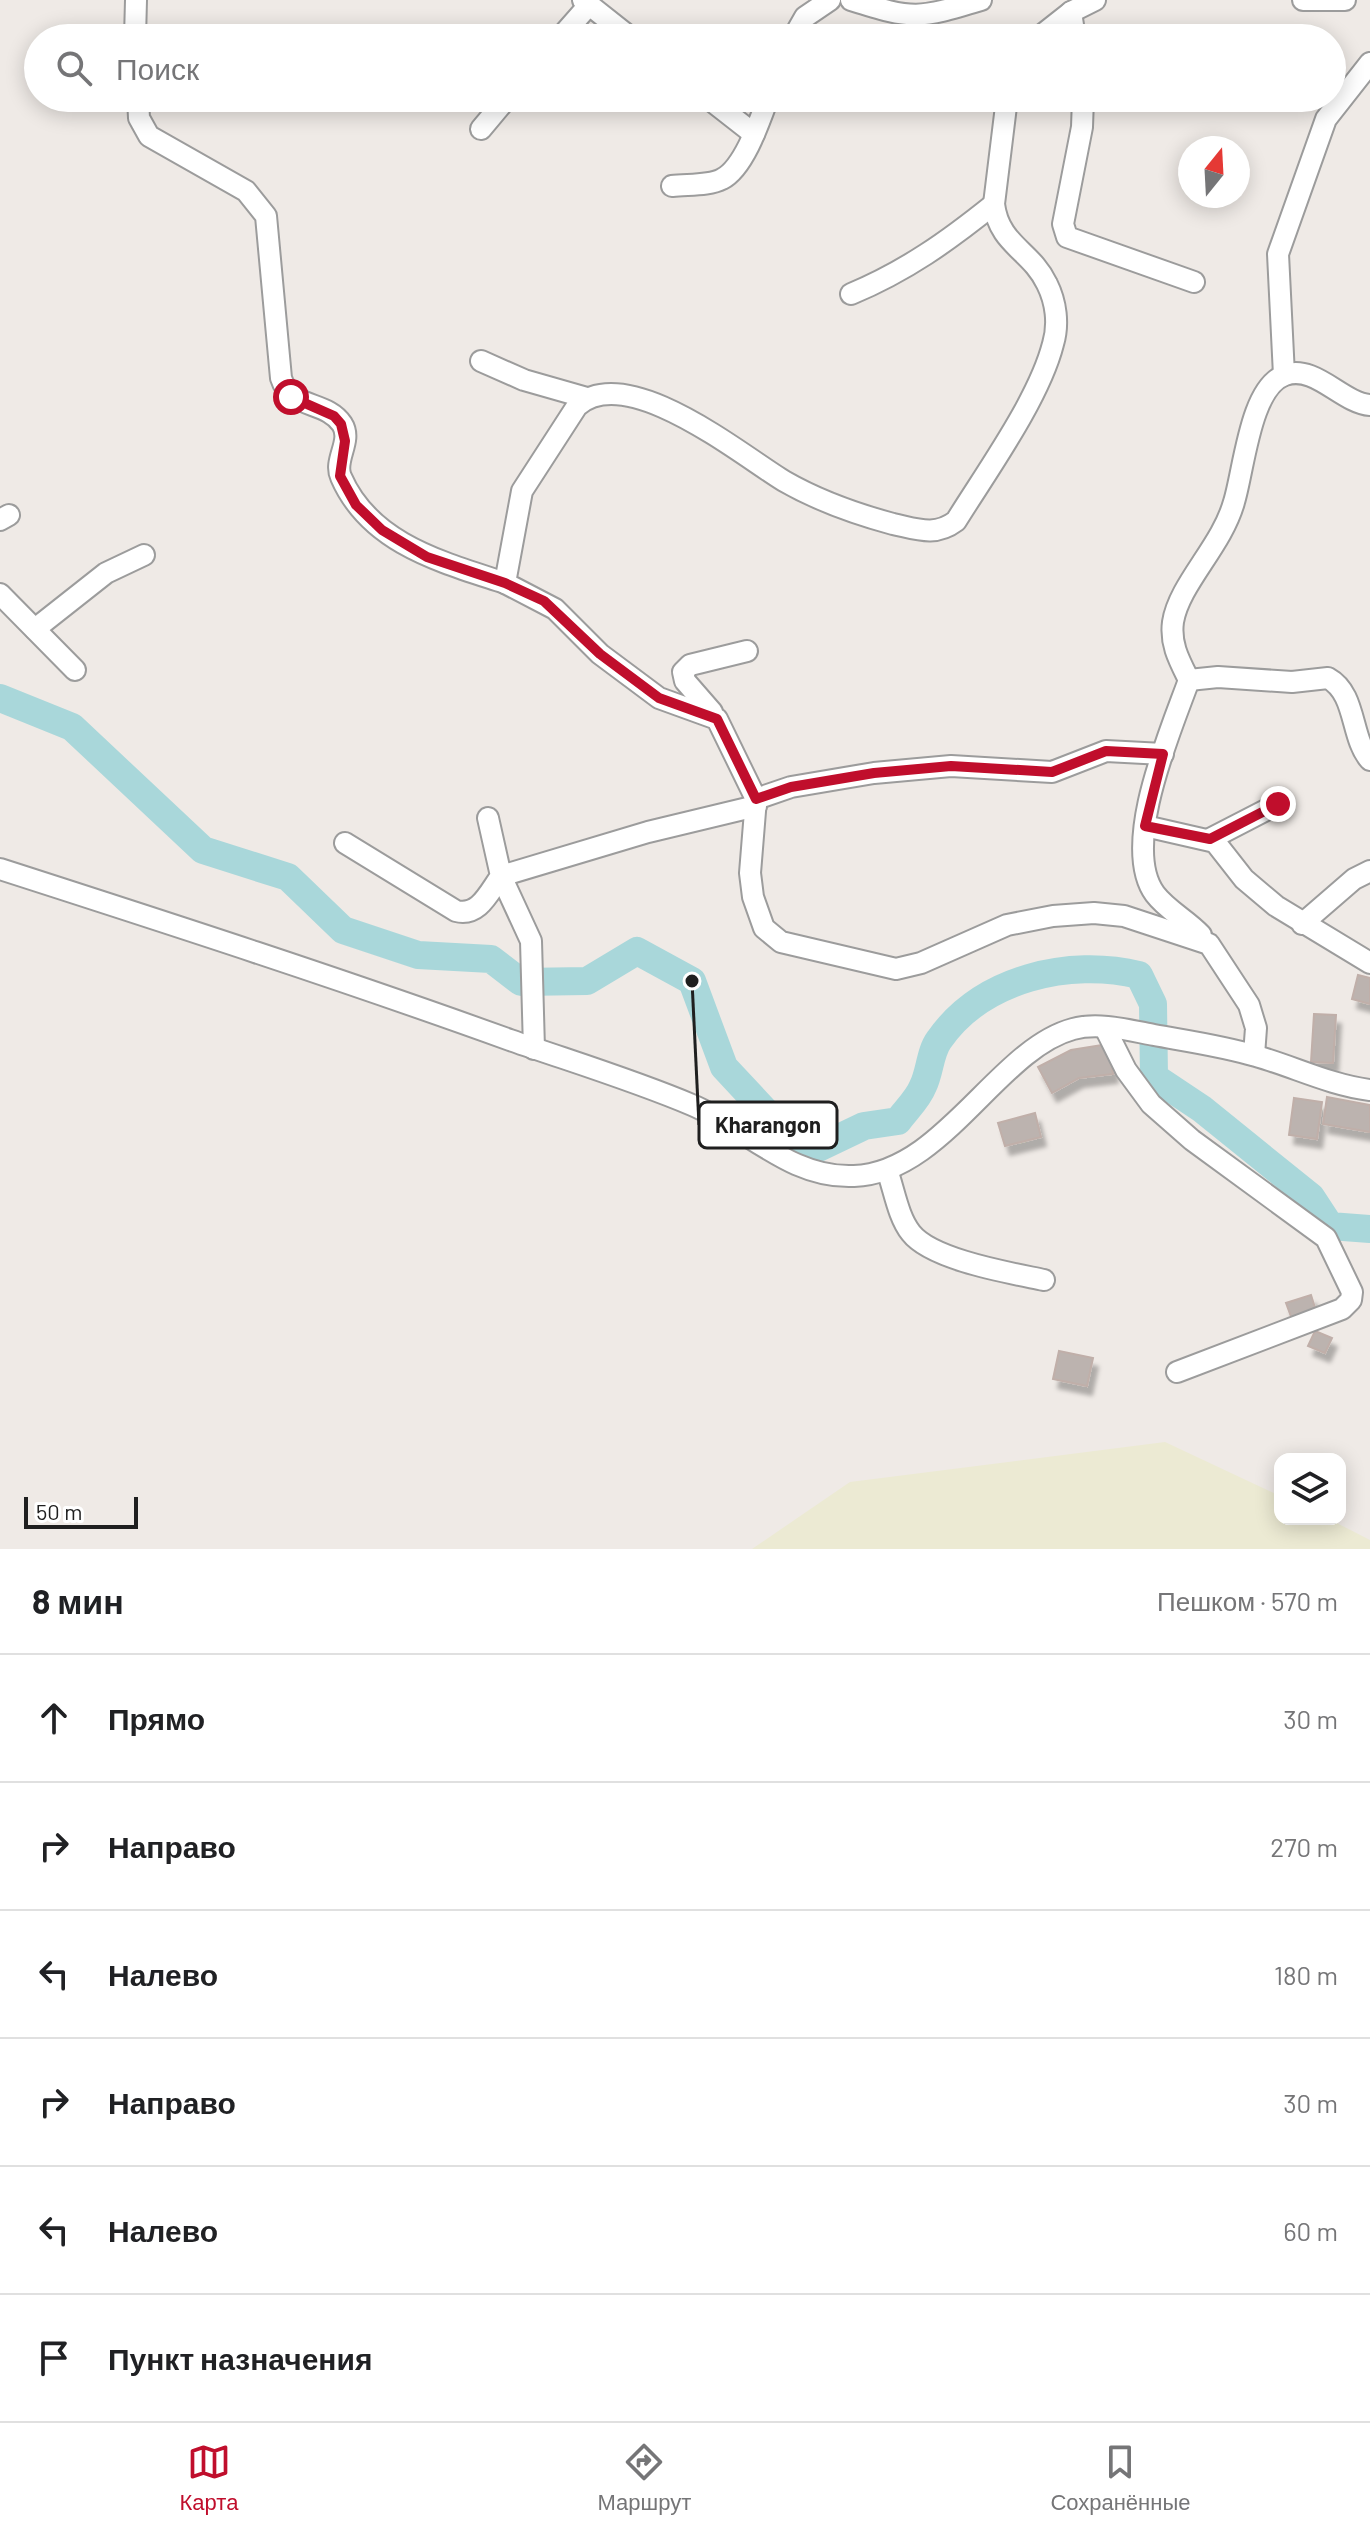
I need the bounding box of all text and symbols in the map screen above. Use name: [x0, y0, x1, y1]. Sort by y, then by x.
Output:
search box: [24, 24, 1346, 112]
icon: search: [52, 46, 96, 90]
text: Поиск: [116, 50, 199, 86]
north arrow: [1178, 136, 1250, 208]
route start: [273, 379, 309, 415]
route end: [1260, 786, 1296, 822]
callout: Kharangon: [699, 1102, 837, 1148]
text: Kharangon: [715, 1111, 821, 1137]
map controls: [1274, 1453, 1346, 1525]
button: layers: [1274, 1453, 1346, 1525]
scale bar: [24, 1493, 138, 1529]
text: 50 m: [36, 1498, 82, 1524]
text: 8 мин: [32, 1580, 124, 1621]
text: Пешком · 570 m: [1157, 1585, 1338, 1616]
icon: ahead: [32, 1696, 76, 1740]
text: Прямо: [108, 1700, 205, 1736]
text: 30 m: [1283, 1703, 1338, 1734]
icon: right: [32, 1824, 76, 1868]
text: Направо: [108, 1828, 236, 1864]
text: 270 m: [1270, 1831, 1338, 1862]
icon: left: [32, 1952, 76, 1996]
text: Налево: [108, 1956, 218, 1992]
text: 180 m: [1274, 1959, 1338, 1990]
icon: right: [32, 2080, 76, 2124]
text: Направо: [108, 2084, 236, 2120]
text: 30 m: [1283, 2087, 1338, 2118]
icon: left: [32, 2208, 76, 2252]
text: Налево: [108, 2212, 218, 2248]
text: 60 m: [1283, 2215, 1338, 2246]
icon: arrive: [32, 2336, 76, 2380]
text: Пункт назначения: [108, 2340, 372, 2376]
tab: Карта: [180, 2440, 238, 2516]
tab: Маршрут: [598, 2440, 691, 2516]
tab: Сохранённые: [1050, 2440, 1190, 2516]

